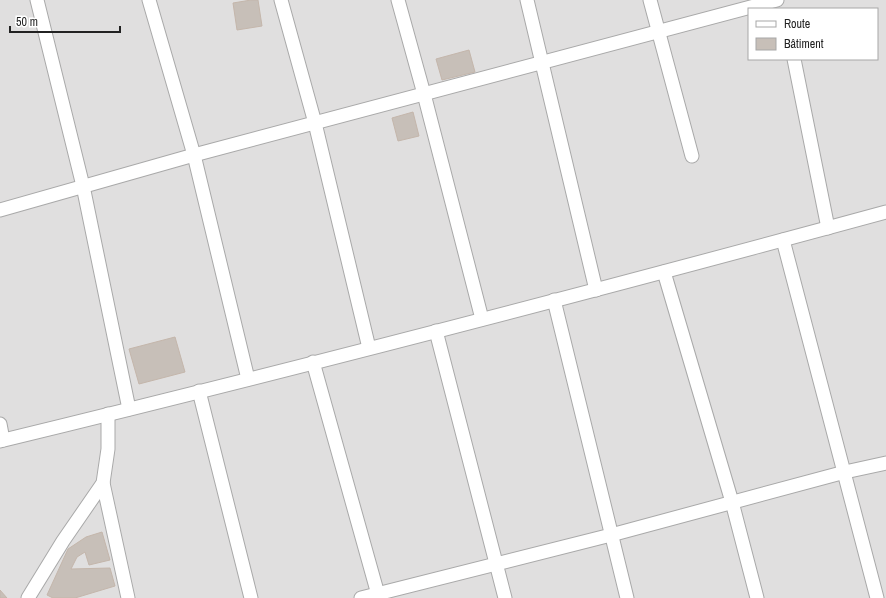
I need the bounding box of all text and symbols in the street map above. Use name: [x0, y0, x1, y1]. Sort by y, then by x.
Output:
scale bar: [10, 8, 120, 34]
legend: [748, 8, 878, 60]
text: 50 m: [16, 14, 38, 30]
text: Route: [784, 16, 810, 32]
text: Bâtiment: [784, 36, 824, 52]

